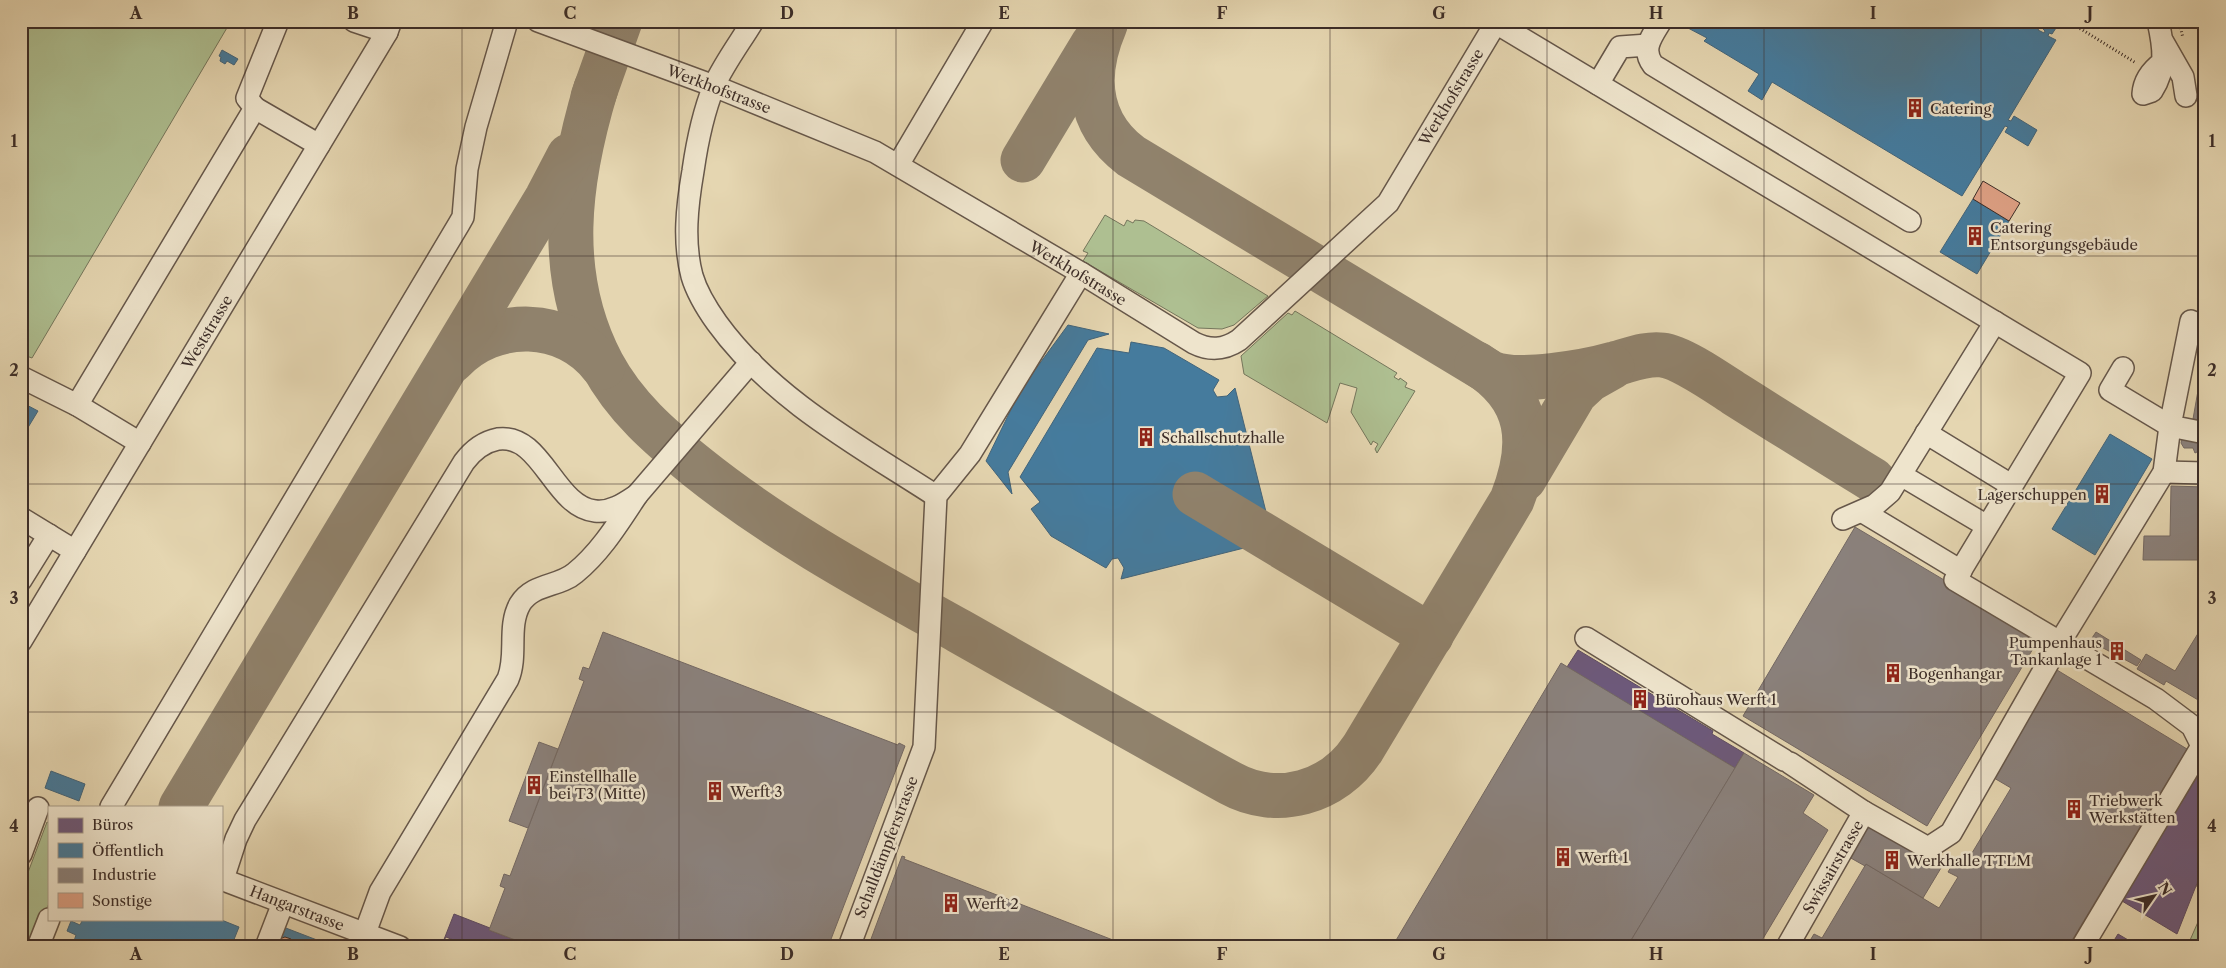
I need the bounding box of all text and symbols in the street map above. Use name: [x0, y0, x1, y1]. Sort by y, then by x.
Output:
text: A: [129, 3, 143, 23]
text: B: [347, 3, 359, 23]
text: C: [564, 3, 576, 23]
text: D: [780, 3, 794, 23]
text: E: [998, 3, 1010, 23]
text: F: [1217, 3, 1228, 23]
text: G: [1432, 3, 1446, 23]
text: H: [1649, 3, 1663, 23]
text: I: [1870, 3, 1877, 23]
text: J: [2084, 3, 2093, 23]
street label: Werkhofstrasse: [1414, 45, 1487, 150]
street label: Werkhofstrasse: [663, 60, 774, 118]
building icon: Catering: [1904, 97, 1926, 119]
place label: Catering: [1930, 99, 1991, 118]
text: 1: [10, 131, 18, 151]
text: 1: [2208, 131, 2216, 151]
place label: Catering Entsorgungsgebäude: [1990, 218, 2138, 254]
building icon: Catering Entsorgungsgebäude: [1964, 225, 1986, 247]
street label: Werkhofstrasse: [1025, 236, 1130, 309]
street label: Weststrasse: [177, 292, 236, 373]
text: 2: [9, 360, 19, 380]
text: 2: [2207, 360, 2217, 380]
building icon: Schallschutzhalle: [1135, 426, 1157, 448]
place label: Schallschutzhalle: [1161, 428, 1285, 447]
building icon: Lagerschuppen: [2091, 483, 2113, 505]
place label: Lagerschuppen: [1977, 485, 2088, 504]
text: 3: [9, 588, 19, 608]
text: 3: [2207, 588, 2217, 608]
place label: Pumpenhaus Tankanlage 1: [2009, 633, 2103, 669]
building icon: Pumpenhaus Tankanlage 1: [2106, 640, 2128, 662]
building icon: Bogenhangar: [1882, 662, 1904, 684]
place label: Bogenhangar: [1908, 664, 2003, 683]
building icon: Bürohaus Werft 1: [1629, 688, 1651, 710]
place label: Bürohaus Werft 1: [1655, 690, 1778, 709]
place label: Einstellhalle bei T3 (Mitte): [549, 767, 646, 803]
street label: Schalldämpferstrasse: [850, 773, 922, 921]
building icon: Einstellhalle bei T3 (Mitte): [523, 774, 545, 796]
building icon: Werft 3: [704, 780, 726, 802]
place label: Werft 3: [729, 782, 783, 801]
place label: Triebwerk Werkstätten: [2088, 791, 2176, 827]
building icon: Triebwerk Werkstätten: [2063, 798, 2085, 820]
legend: [48, 806, 222, 920]
text: Büros: [92, 815, 133, 834]
text: 4: [9, 816, 19, 836]
text: 4: [2207, 816, 2217, 836]
street label: Swissairstrasse: [1799, 817, 1867, 917]
text: Öffentlich: [92, 841, 165, 860]
building icon: Werft 1: [1552, 846, 1574, 868]
place label: Werft 1: [1577, 848, 1629, 867]
building icon: Werkhalle TTLM: [1881, 849, 1903, 871]
place label: Werkhalle TTLM: [1906, 851, 2031, 870]
text: Industrie: [92, 865, 156, 884]
north arrow: [2128, 870, 2178, 920]
text: N: [2154, 879, 2176, 899]
street label: Hangarstrasse: [247, 881, 347, 935]
text: Sonstige: [92, 891, 152, 910]
building icon: Werft 2: [940, 892, 962, 914]
place label: Werft 2: [965, 894, 1019, 913]
text: A: [129, 944, 143, 964]
text: B: [347, 944, 359, 964]
text: C: [564, 944, 576, 964]
text: D: [780, 944, 794, 964]
text: E: [998, 944, 1010, 964]
text: F: [1217, 944, 1228, 964]
text: G: [1432, 944, 1446, 964]
text: H: [1649, 944, 1663, 964]
text: I: [1870, 944, 1877, 964]
text: J: [2084, 944, 2093, 964]

